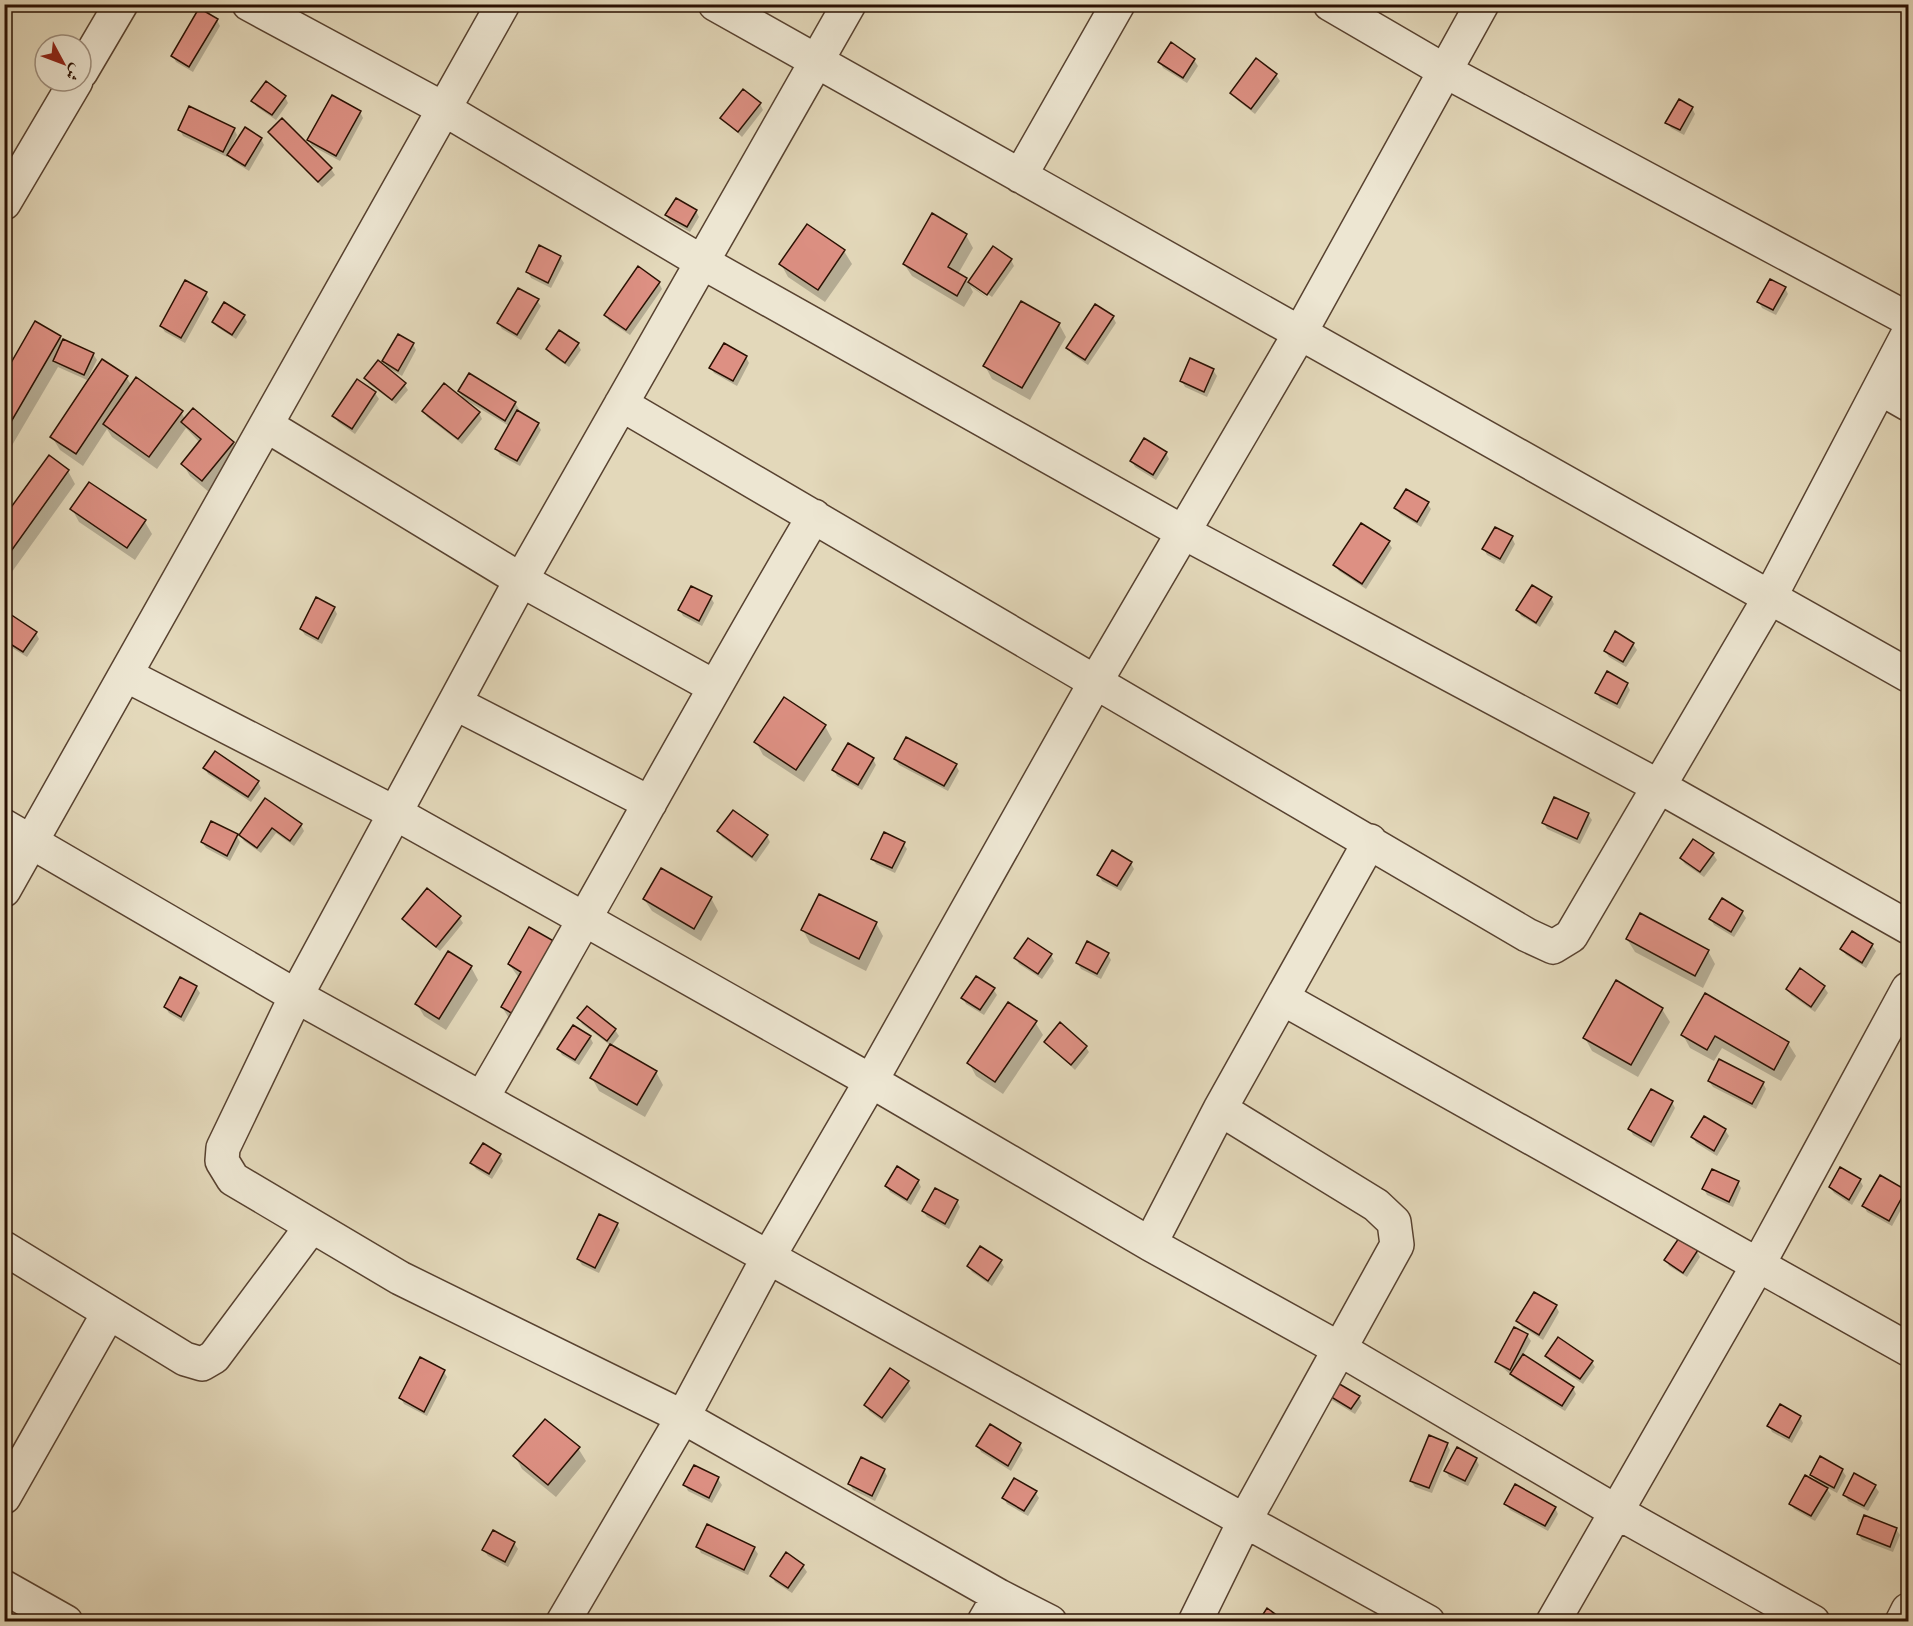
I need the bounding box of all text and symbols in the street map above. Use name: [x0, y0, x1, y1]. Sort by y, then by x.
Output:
north arrow: [33, 33, 93, 93]
text: ش: [60, 59, 86, 84]

